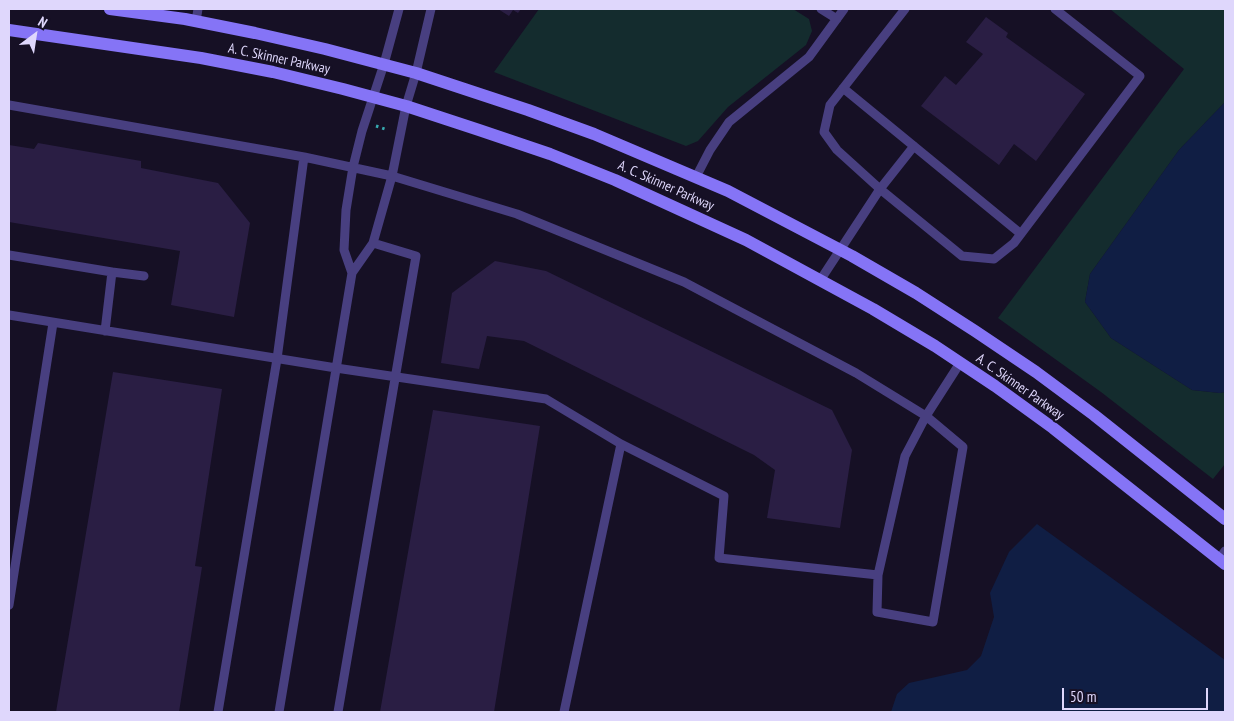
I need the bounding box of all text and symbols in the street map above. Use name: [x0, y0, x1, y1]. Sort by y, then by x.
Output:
north arrow: [10, 10, 60, 60]
text: N: [35, 12, 51, 32]
street label: A. C. Skinner Parkway: [227, 40, 331, 78]
street label: A. C. Skinner Parkway: [615, 157, 717, 215]
street label: A. C. Skinner Parkway: [973, 350, 1067, 424]
scale bar: [1064, 678, 1210, 710]
text: 50 m: [1070, 687, 1096, 706]

